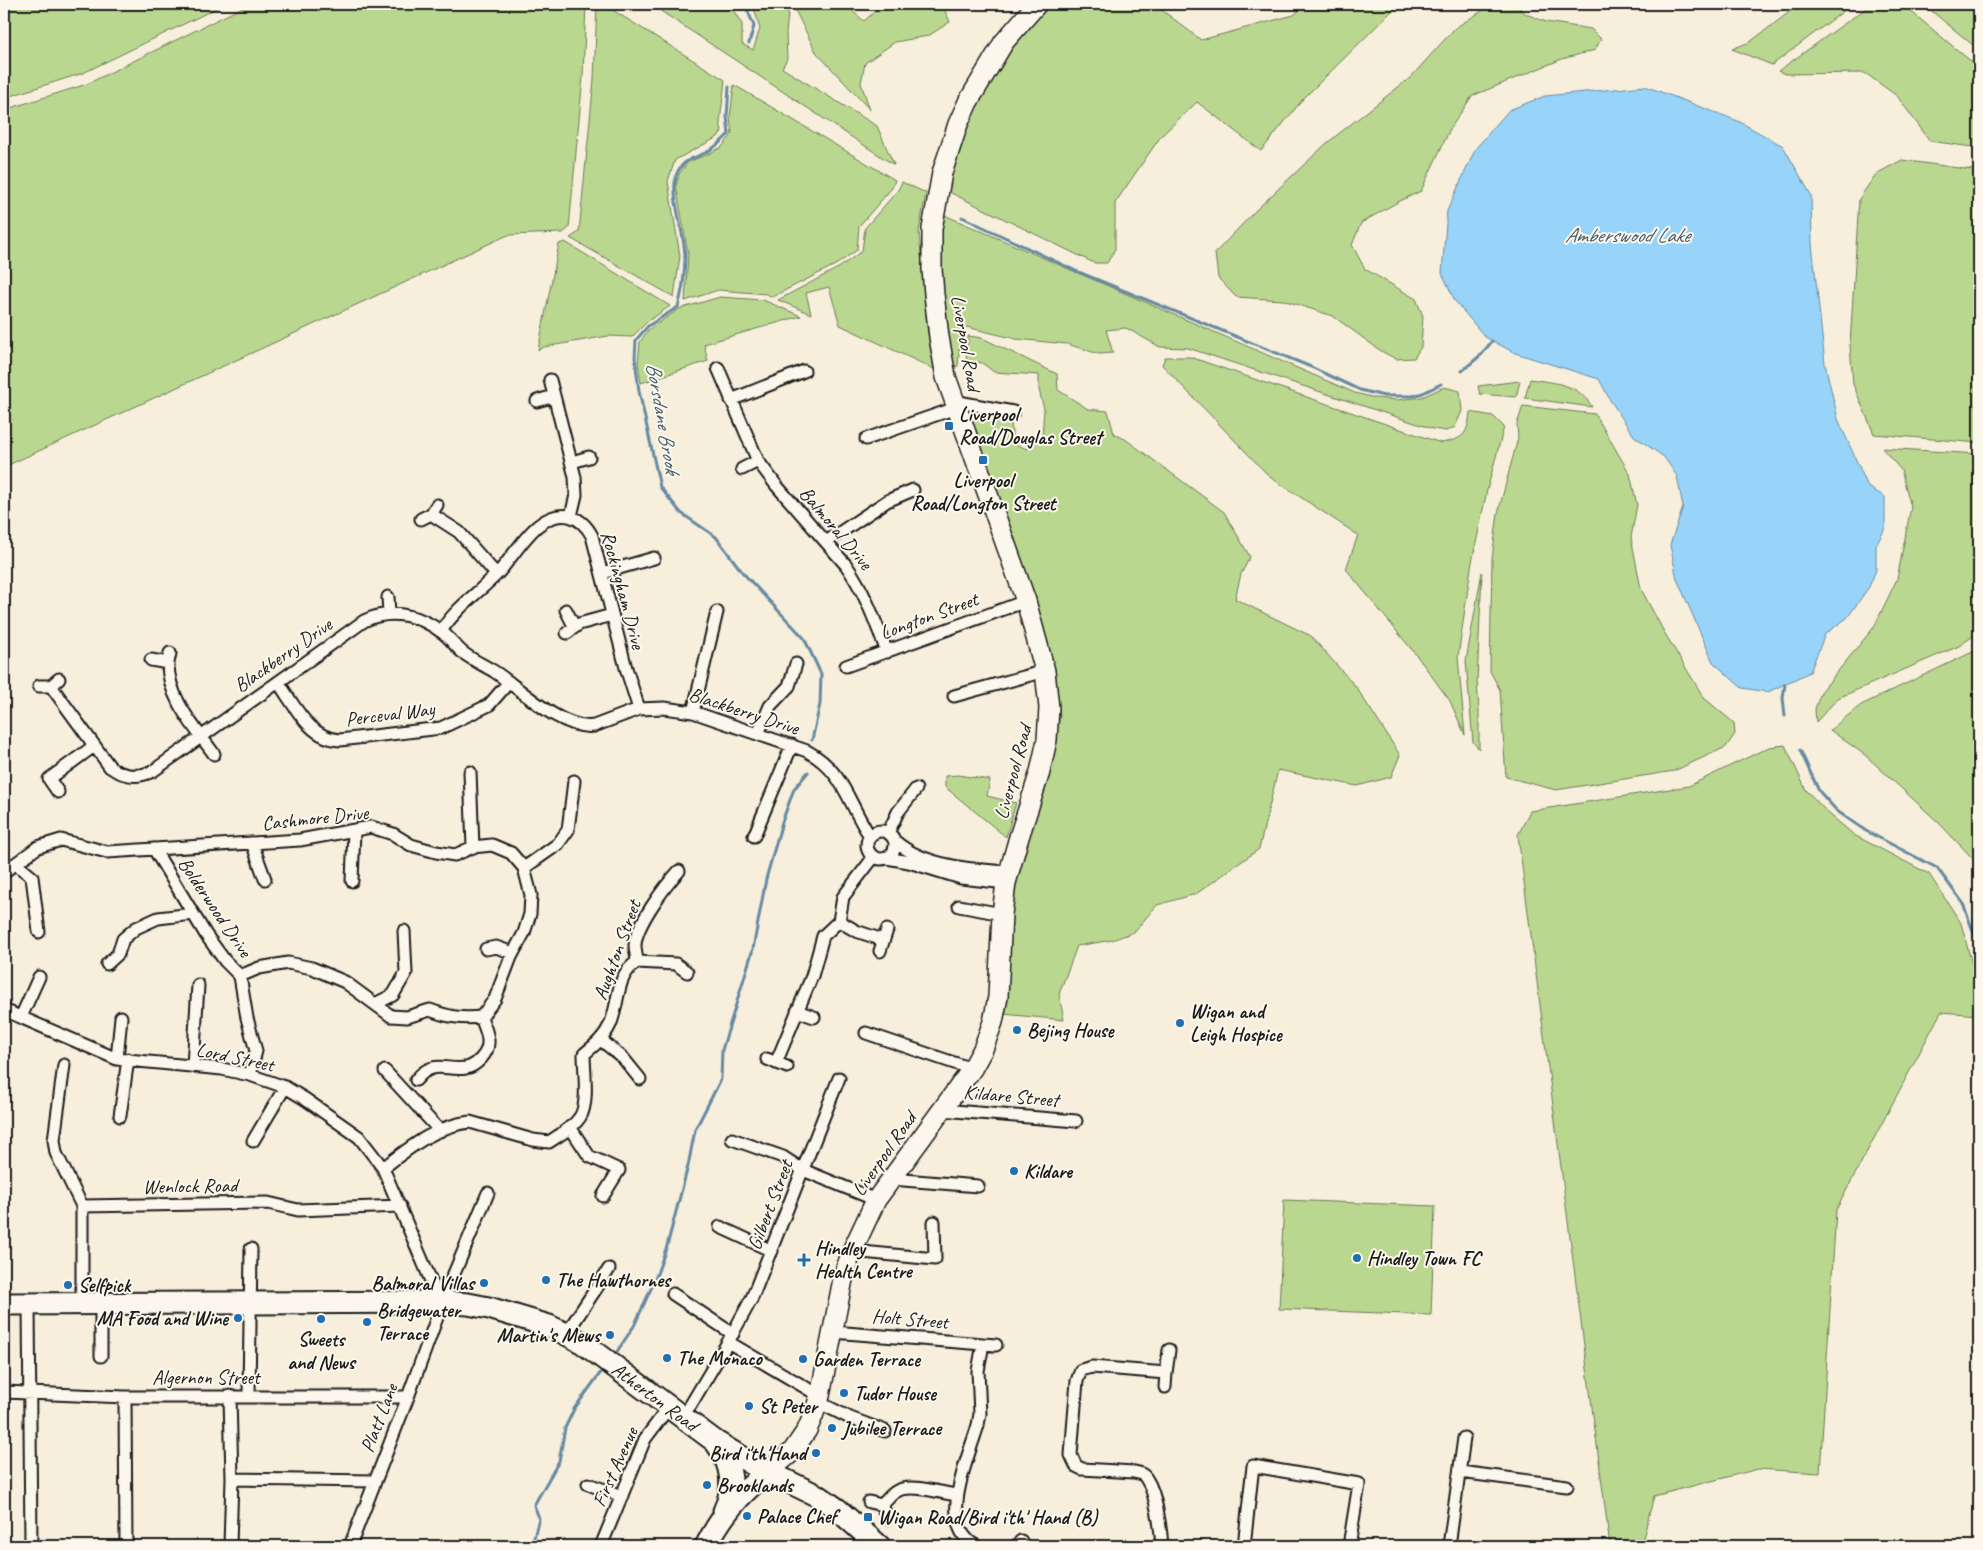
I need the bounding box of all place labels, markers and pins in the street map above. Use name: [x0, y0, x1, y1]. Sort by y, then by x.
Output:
place label: Liverpool Road/Douglas Street: [959, 402, 1105, 450]
marker: Liverpool Road/Douglas Street: [943, 420, 955, 432]
marker: Liverpool Road/Longton Street: [977, 454, 989, 466]
place label: Liverpool Road/Longton Street: [911, 468, 1058, 516]
place label: Wigan and Leigh Hospice: [1190, 999, 1283, 1047]
marker: Wigan and Leigh Hospice: [1174, 1017, 1186, 1029]
place label: Bejing House: [1027, 1018, 1115, 1043]
marker: Bejing House: [1011, 1024, 1023, 1036]
place label: Kildare: [1024, 1159, 1073, 1184]
marker: Kildare: [1008, 1165, 1020, 1177]
place label: Hindley Health Centre: [815, 1236, 914, 1284]
place label: Hindley Town FC: [1367, 1246, 1483, 1271]
marker: Hindley Town FC: [1351, 1252, 1363, 1264]
marker: Hindley Health Centre: [797, 1253, 811, 1267]
place label: The Hawthornes: [556, 1268, 672, 1293]
place label: Balmoral Villas: [372, 1271, 476, 1296]
place label: Selfpick: [78, 1273, 132, 1298]
marker: The Hawthornes: [540, 1274, 552, 1286]
marker: Balmoral Villas: [478, 1277, 490, 1289]
marker: Selfpick: [62, 1279, 74, 1291]
place label: Bridgewater Terrace: [377, 1298, 463, 1346]
place label: MA Food and Wine: [97, 1306, 229, 1331]
marker: MA Food and Wine: [232, 1312, 244, 1324]
marker: Sweets and News: [315, 1313, 327, 1325]
marker: Bridgewater Terrace: [361, 1316, 373, 1328]
place label: Martin's Mews: [497, 1323, 602, 1348]
place label: Sweets and News: [287, 1327, 357, 1375]
marker: Martin's Mews: [604, 1329, 616, 1341]
place label: The Monaco: [677, 1346, 764, 1371]
place label: Garden Terrace: [813, 1347, 921, 1372]
marker: The Monaco: [661, 1352, 673, 1364]
marker: Garden Terrace: [797, 1353, 809, 1365]
place label: Tudor House: [854, 1381, 937, 1406]
marker: Tudor House: [838, 1387, 850, 1399]
place label: St Peter: [759, 1394, 820, 1419]
marker: St Peter: [743, 1400, 755, 1412]
place label: Jubilee Terrace: [840, 1416, 943, 1441]
marker: Jubilee Terrace: [826, 1422, 838, 1434]
place label: Bird i'th'Hand: [709, 1441, 810, 1466]
marker: Bird i'th'Hand: [810, 1447, 822, 1459]
place label: Brooklands: [717, 1473, 795, 1498]
marker: Brooklands: [701, 1479, 713, 1491]
place label: Palace Chef: [757, 1504, 841, 1529]
place label: Wigan Road/Bird i'th' Hand (B): [878, 1505, 1099, 1530]
marker: Palace Chef: [741, 1510, 753, 1522]
marker: Wigan Road/Bird i'th' Hand (B): [862, 1511, 874, 1523]

